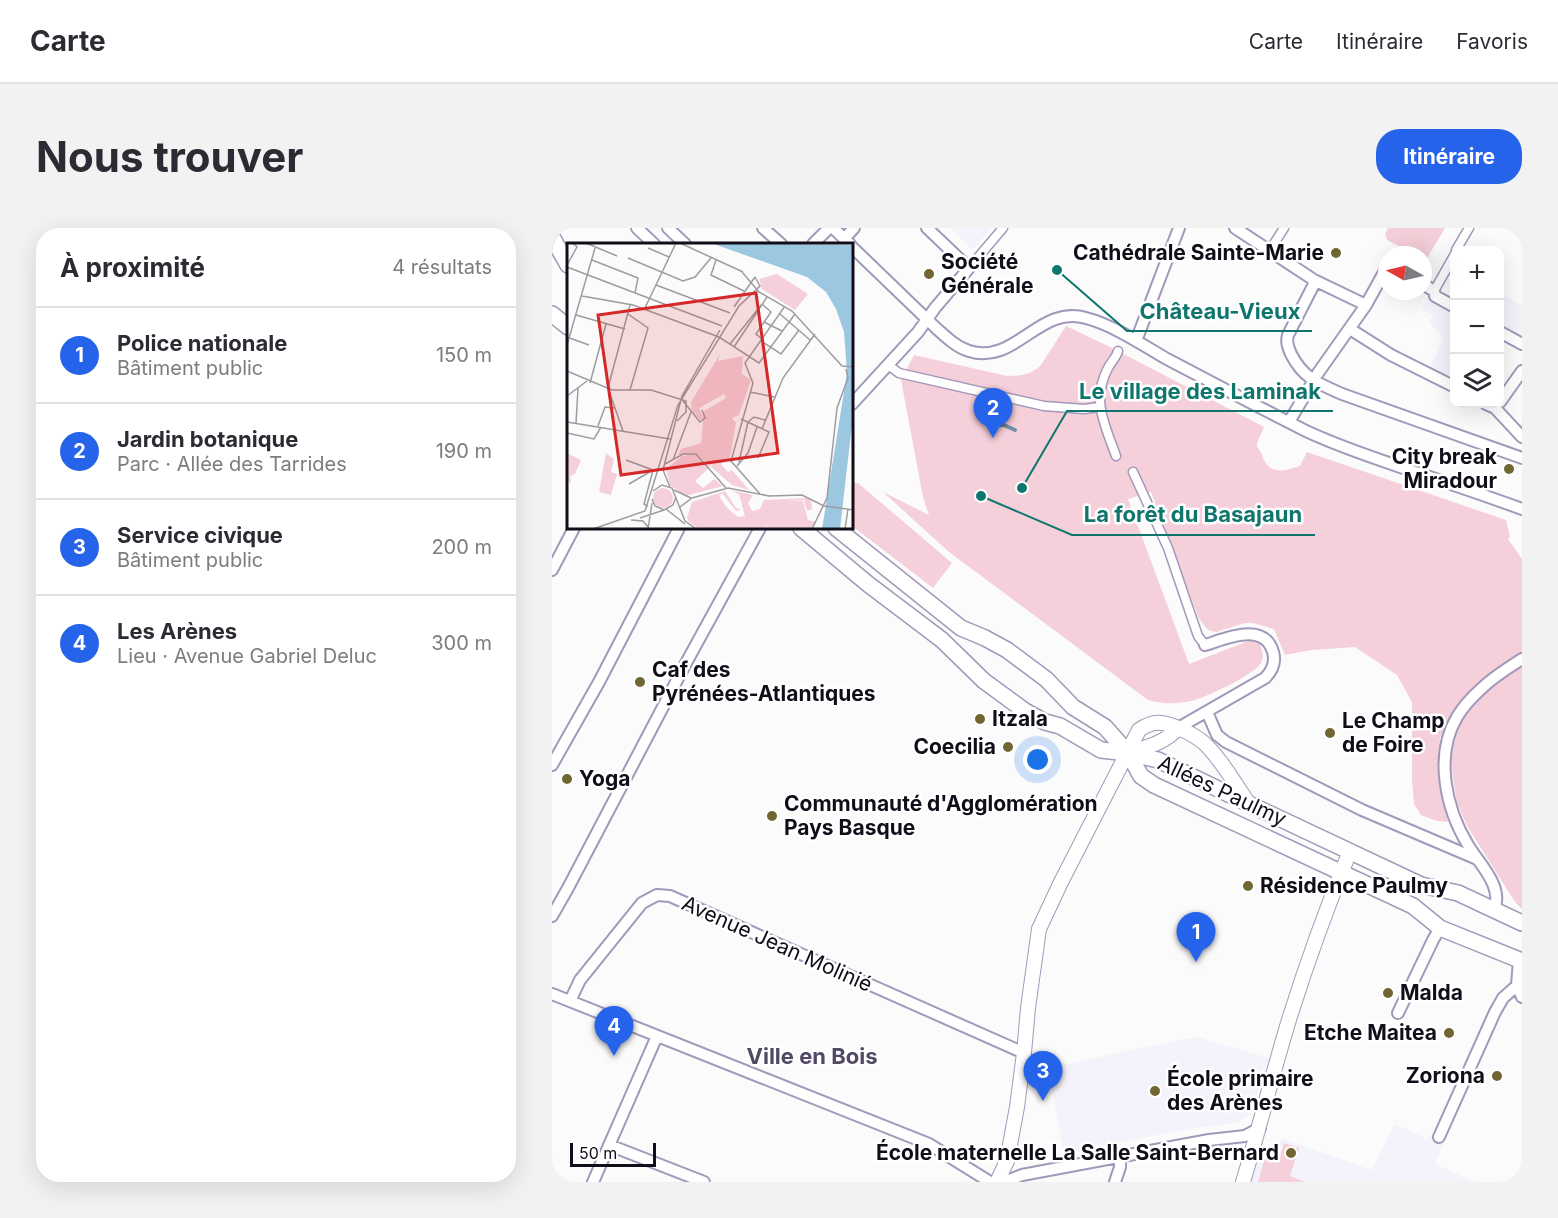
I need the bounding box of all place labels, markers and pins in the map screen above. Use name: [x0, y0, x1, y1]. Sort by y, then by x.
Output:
place label: Cathédrale Sainte-Marie: [1073, 240, 1324, 265]
marker: Cathédrale Sainte-Marie: [1329, 246, 1343, 260]
place label: Société Générale: [941, 249, 1034, 298]
marker: Société Générale: [922, 267, 936, 281]
callout: Château-Vieux: [1127, 291, 1312, 331]
callout: Le village des Laminak: [1067, 371, 1333, 411]
pin: 2: [974, 388, 1012, 438]
place label: City break Miradour: [1392, 444, 1498, 493]
marker: City break Miradour: [1502, 462, 1516, 476]
callout: La forêt du Basajaun: [1072, 495, 1315, 535]
place label: Caf des Pyrénées-Atlantiques: [652, 657, 876, 706]
marker: Caf des Pyrénées-Atlantiques: [633, 675, 647, 689]
place label: Itzala: [992, 706, 1048, 731]
place label: Le Champ de Foire: [1342, 708, 1445, 757]
marker: Itzala: [973, 712, 987, 726]
marker: Le Champ de Foire: [1323, 726, 1337, 740]
place label: Coecilia: [913, 734, 996, 759]
marker: Coecilia: [1001, 740, 1015, 754]
place label: Yoga: [579, 766, 630, 791]
marker: Yoga: [560, 772, 574, 786]
place label: Communauté d'Agglomération Pays Basque: [784, 791, 1098, 840]
marker: Communauté d'Agglomération Pays Basque: [765, 809, 779, 823]
place label: Résidence Paulmy: [1260, 873, 1448, 898]
marker: Résidence Paulmy: [1241, 879, 1255, 893]
pin: 1: [1176, 912, 1216, 962]
place label: Malda: [1400, 980, 1463, 1005]
marker: Malda: [1381, 986, 1395, 1000]
pin: 4: [594, 1006, 634, 1056]
place label: Etche Maitea: [1304, 1020, 1437, 1045]
marker: Etche Maitea: [1442, 1026, 1456, 1040]
pin: 3: [1024, 1052, 1062, 1101]
place label: Zoriona: [1406, 1063, 1485, 1088]
place label: École primaire des Arènes: [1167, 1065, 1313, 1115]
marker: Zoriona: [1490, 1069, 1504, 1083]
marker: École primaire des Arènes: [1148, 1084, 1162, 1098]
place label: École maternelle La Salle Saint-Bernard: [876, 1139, 1279, 1165]
marker: École maternelle La Salle Saint-Bernard: [1284, 1146, 1298, 1160]

